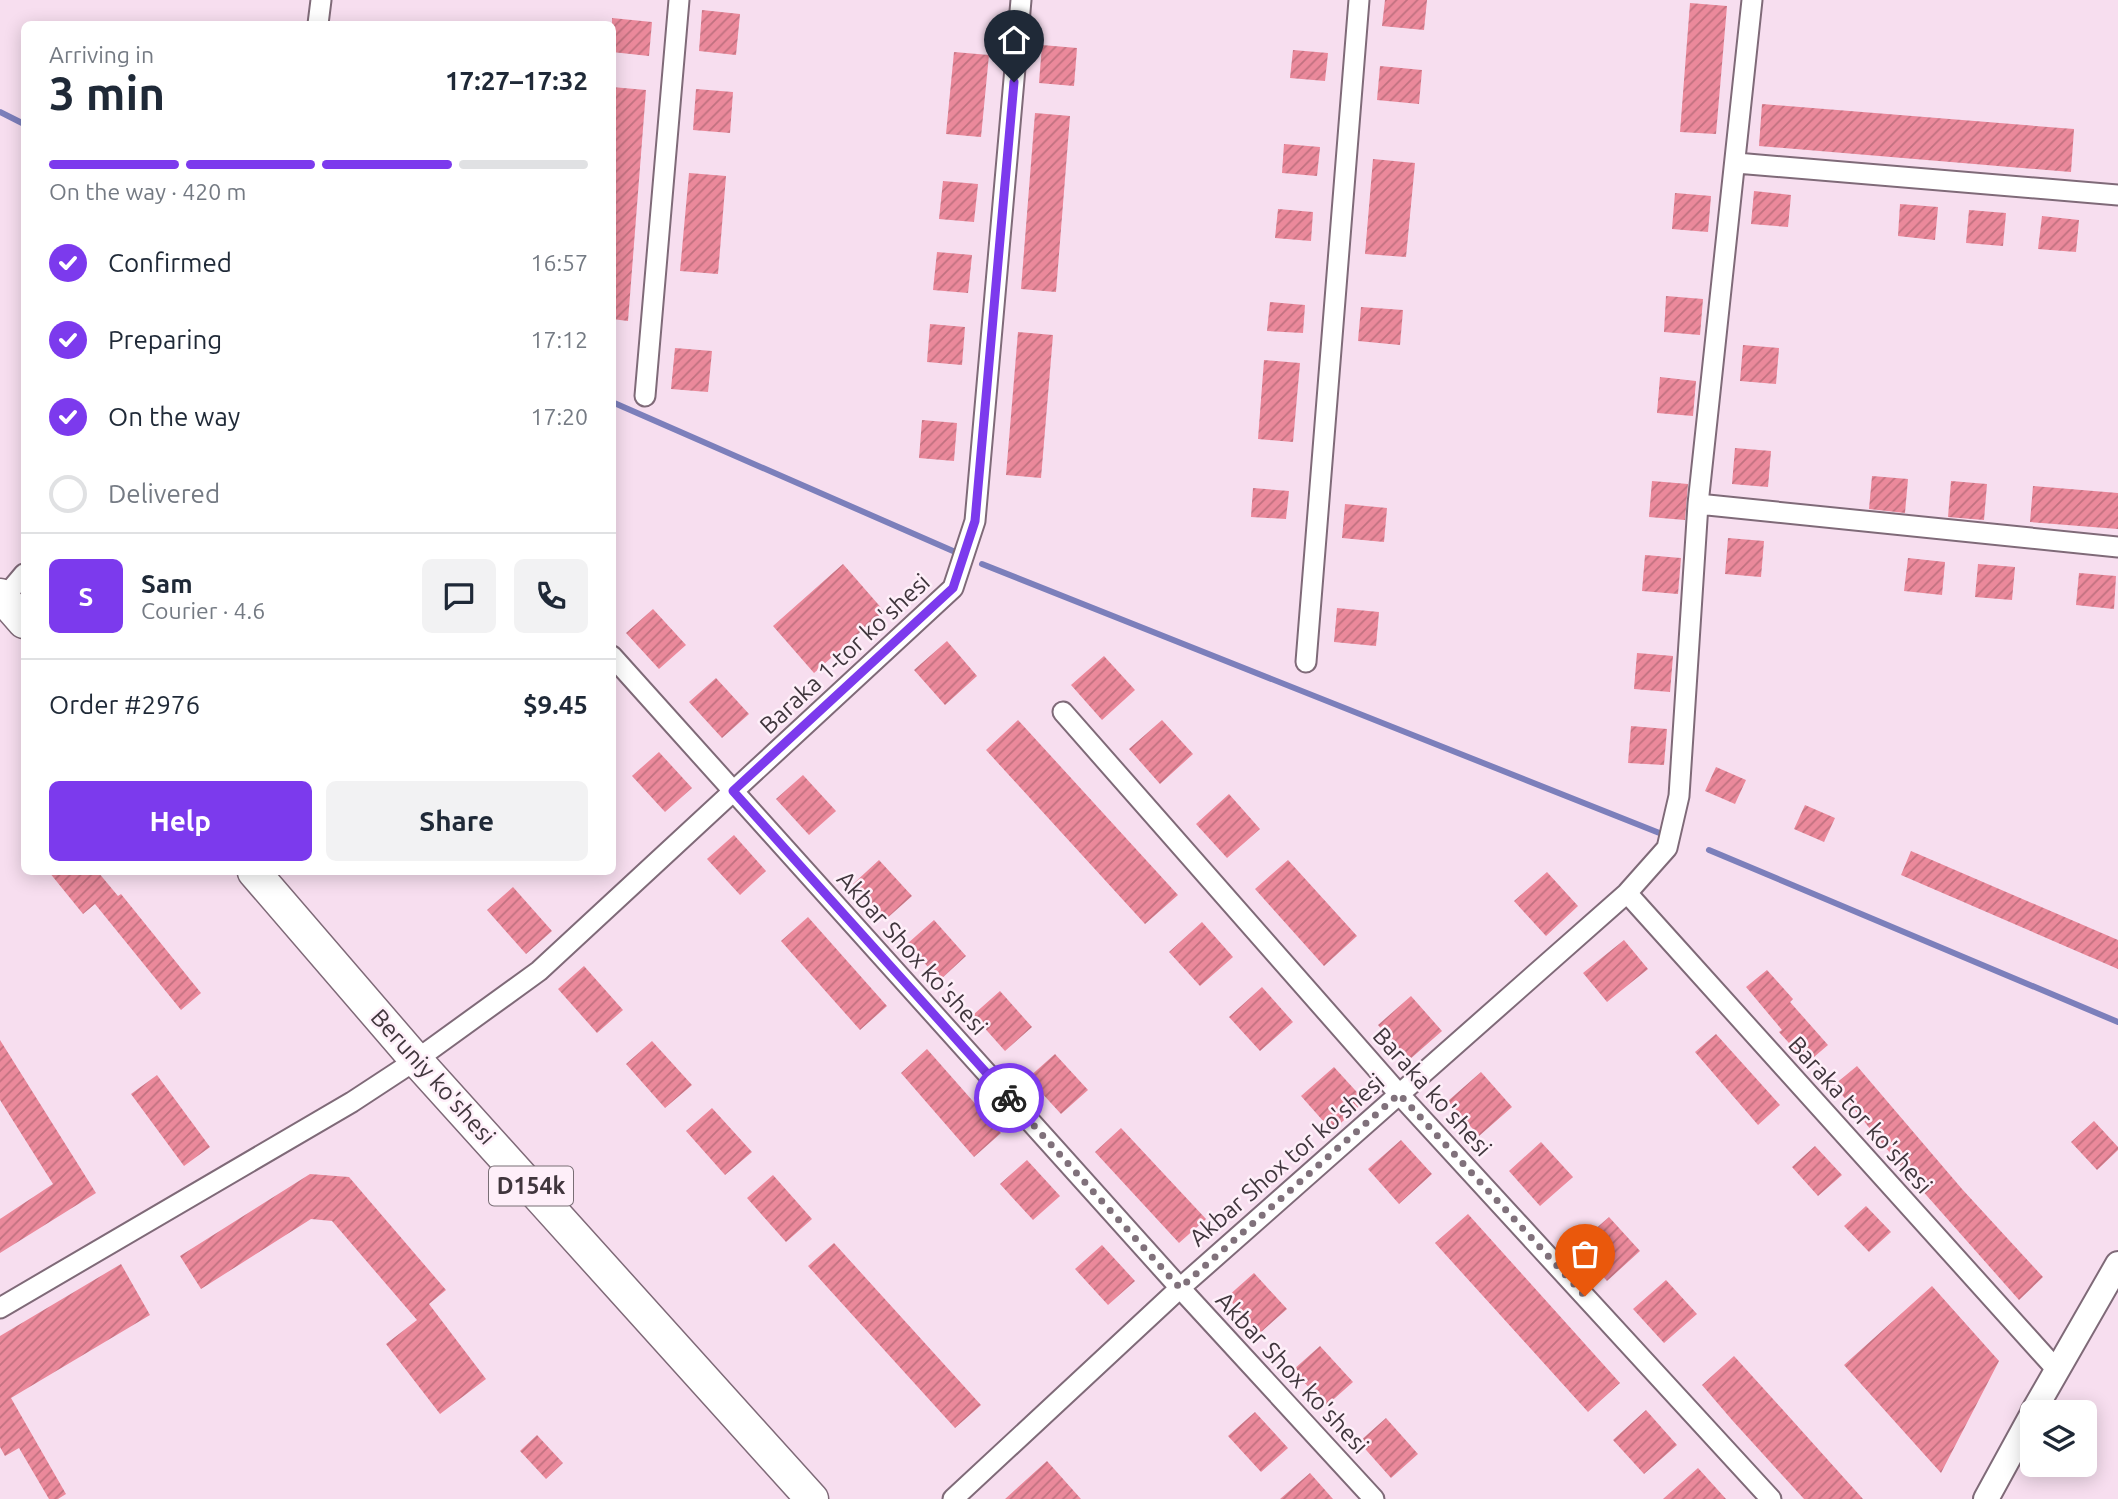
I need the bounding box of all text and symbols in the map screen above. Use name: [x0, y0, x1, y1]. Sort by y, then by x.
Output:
pin: [984, 10, 1044, 82]
icon: home: [995, 21, 1033, 59]
text: Arriving in: [49, 42, 154, 67]
text: 17:27–17:32: [445, 66, 588, 95]
text: 3 min: [49, 67, 165, 119]
text: On the way · 420 m: [49, 179, 246, 204]
icon: check: [49, 244, 87, 282]
text: Confirmed: [108, 248, 232, 277]
text: 16:57: [530, 250, 588, 275]
icon: check: [49, 321, 87, 359]
text: Preparing: [108, 325, 222, 354]
text: 17:12: [530, 327, 588, 352]
icon: check: [49, 398, 87, 436]
text: On the way: [108, 402, 240, 431]
text: 17:20: [530, 404, 588, 429]
text: Delivered: [108, 479, 220, 508]
button: chat: [422, 559, 496, 633]
button: phone: [514, 559, 588, 633]
street label: Baraka 1-tor ko'shesi: [754, 568, 935, 739]
text: Sam: [141, 569, 193, 598]
text: S: [79, 582, 93, 611]
text: Courier · 4.6: [141, 598, 265, 623]
text: Order #2976: [49, 690, 200, 719]
text: $9.45: [523, 690, 588, 719]
button: Help: [49, 781, 312, 861]
button: Share: [326, 781, 588, 861]
street label: Akbar Shox ko'shesi: [832, 865, 993, 1040]
street label: Beruniy ko'shesi: [366, 1004, 501, 1150]
street label: Baraka ko'shesi: [1368, 1022, 1497, 1161]
street label: Baraka tor ko'shesi: [1783, 1031, 1938, 1199]
courier: [974, 1063, 1044, 1133]
street label: Akbar Shox tor ko'shesi: [1184, 1068, 1389, 1251]
icon: bike: [990, 1079, 1028, 1117]
road number: D154k: [489, 1166, 573, 1205]
pin: [1555, 1224, 1615, 1296]
icon: bag: [1566, 1235, 1604, 1273]
street label: Akbar Shox ko'shesi: [1211, 1286, 1374, 1459]
map controls: [2020, 1400, 2097, 1477]
button: layers: [2020, 1400, 2097, 1477]

